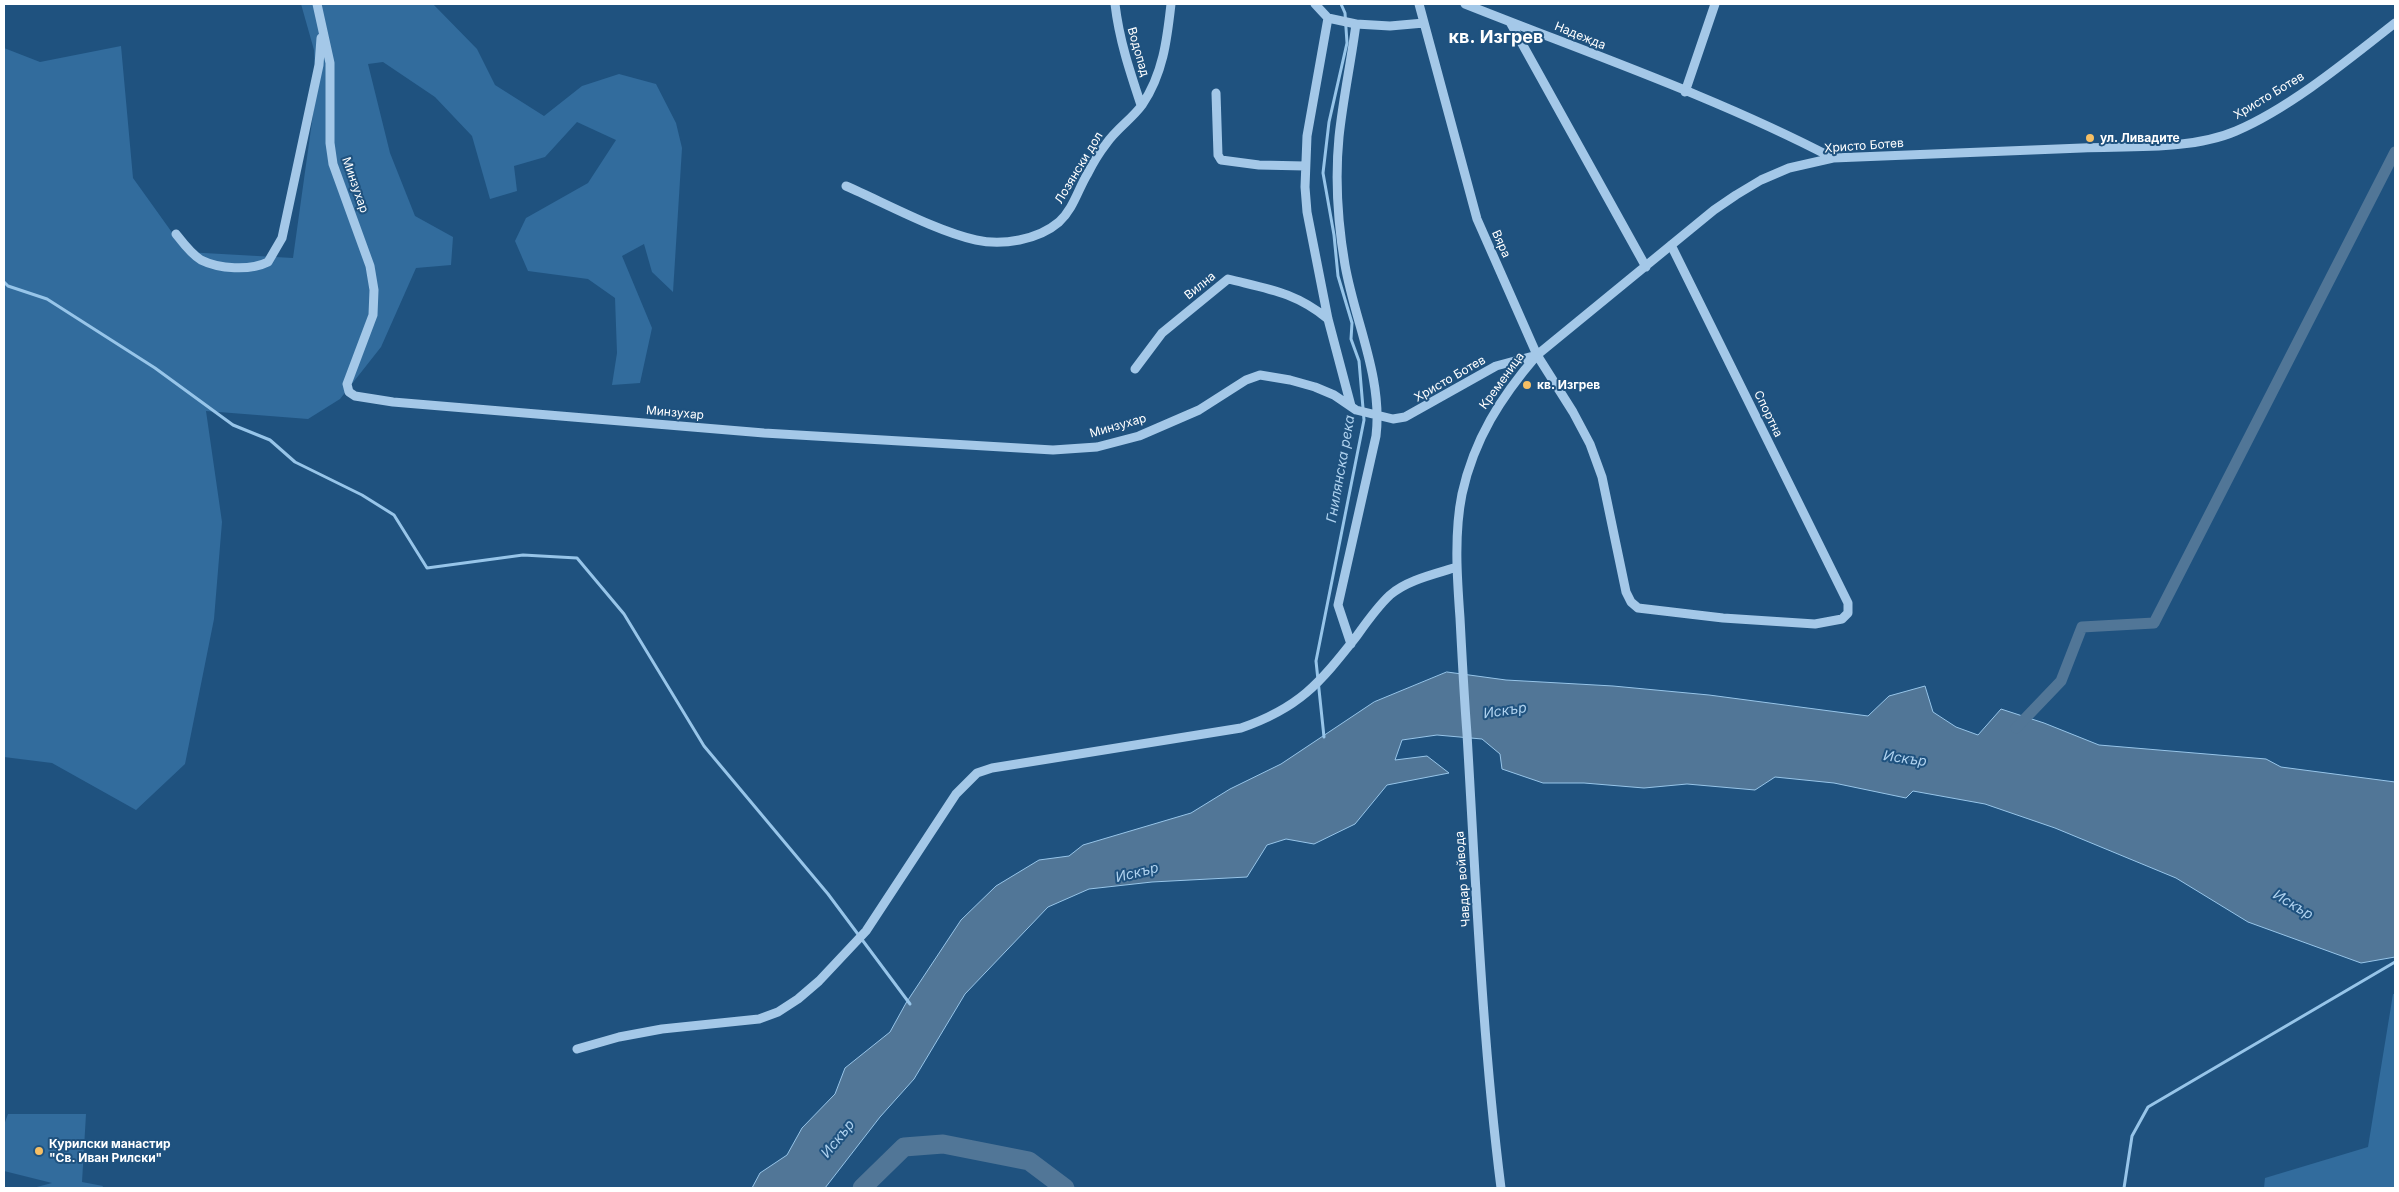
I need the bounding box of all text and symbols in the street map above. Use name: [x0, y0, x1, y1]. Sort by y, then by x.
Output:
street label: Надежда: [1552, 19, 1608, 53]
street label: Водопад: [1124, 25, 1152, 79]
district label: кв. Изгрев: [1449, 27, 1543, 49]
street label: Христо Ботев: [2231, 69, 2307, 123]
street label: Лозянски дол: [1052, 129, 1106, 207]
place label: ул. Ливадите: [2100, 131, 2180, 145]
marker: ул. Ливадите: [2084, 132, 2096, 144]
street label: Христо Ботев: [1824, 136, 1904, 156]
street label: Минзухар: [339, 155, 371, 215]
street label: Вяра: [1489, 228, 1513, 260]
street label: Вилна: [1182, 269, 1218, 303]
street label: Кременица: [1477, 350, 1527, 412]
street label: Христо Ботев: [1412, 353, 1488, 405]
place label: кв. Изгрев: [1537, 378, 1600, 392]
marker: кв. Изгрев: [1521, 379, 1533, 391]
street label: Спортна: [1751, 388, 1785, 440]
street label: Минзухар: [645, 403, 705, 423]
street label: Минзухар: [1088, 411, 1148, 441]
water label: Гнилянска река: [1323, 414, 1359, 524]
water label: Искър: [1482, 700, 1528, 722]
water label: Искър: [1882, 748, 1928, 770]
street label: Чавдар войвода: [1452, 830, 1474, 928]
water label: Искър: [1114, 860, 1160, 886]
water label: Искър: [2270, 887, 2316, 923]
water label: Искър: [818, 1117, 858, 1161]
place label: Курилски манастир "Св. Иван Рилски": [49, 1137, 170, 1165]
marker: Курилски манастир "Св. Иван Рилски": [33, 1145, 45, 1157]

